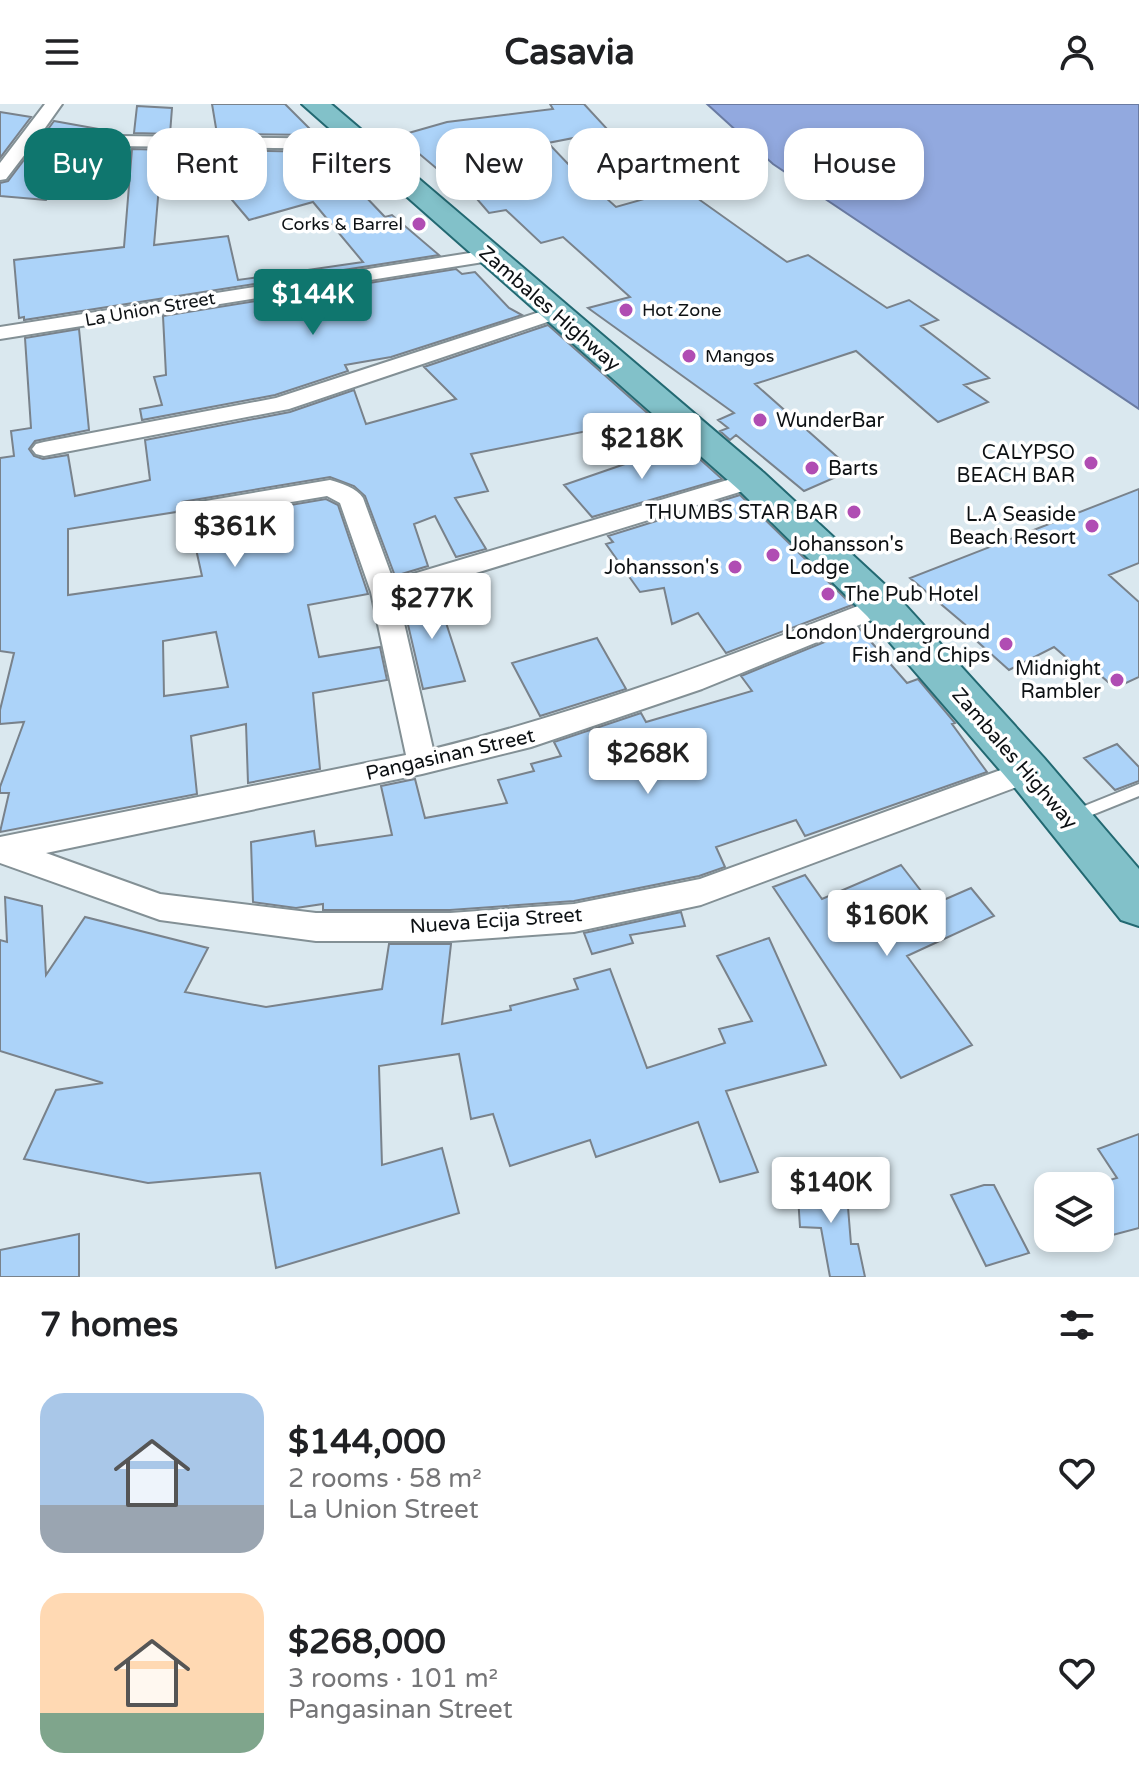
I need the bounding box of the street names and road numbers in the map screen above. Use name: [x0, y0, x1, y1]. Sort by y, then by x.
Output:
street label: Zambales Highway: [474, 241, 625, 377]
street label: La Union Street: [83, 287, 217, 331]
street label: Zambales Highway: [946, 683, 1082, 834]
street label: Pangasinan Street: [363, 724, 537, 786]
street label: Nueva Ecija Street: [409, 903, 584, 939]

